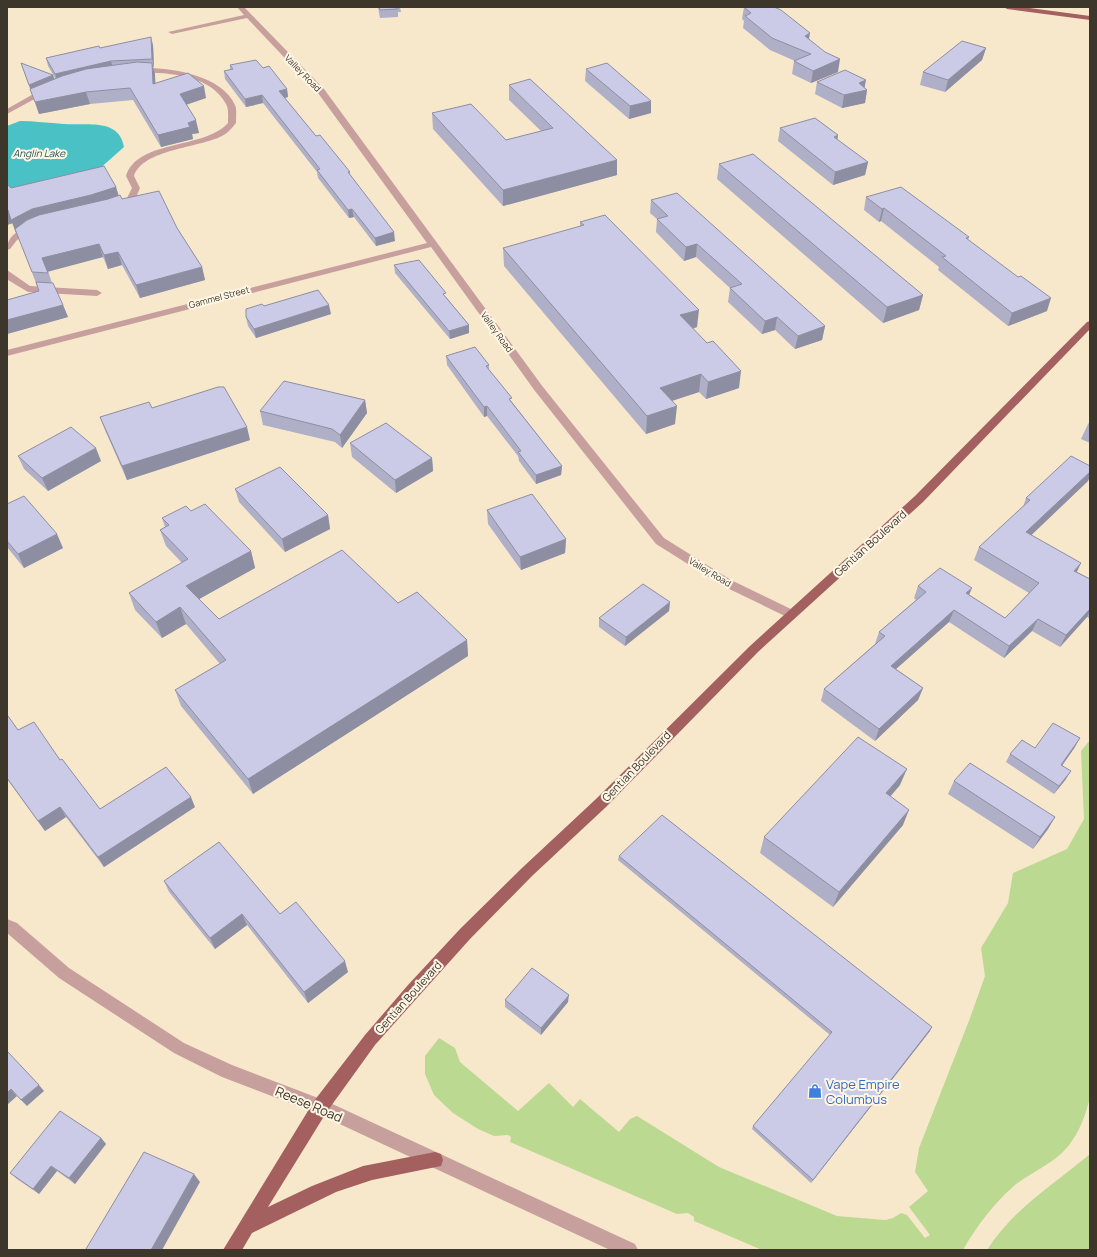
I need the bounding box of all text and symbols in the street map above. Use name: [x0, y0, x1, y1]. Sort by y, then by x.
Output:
street label: Valley Road: [282, 51, 324, 95]
water label: Anglin Lake: [13, 146, 66, 160]
street label: Gammel Street: [187, 283, 251, 311]
street label: Valley Road: [478, 309, 516, 355]
street label: Gentian Boulevard: [831, 506, 909, 580]
street label: Valley Road: [686, 554, 734, 590]
street label: Gentian Boulevard: [598, 727, 674, 805]
street label: Gentian Boulevard: [371, 958, 445, 1036]
place label: Vape Empire Columbus: [826, 1075, 900, 1108]
street label: Reese Road: [273, 1082, 345, 1126]
shop icon: Vape Empire Columbus: [807, 1083, 823, 1099]

